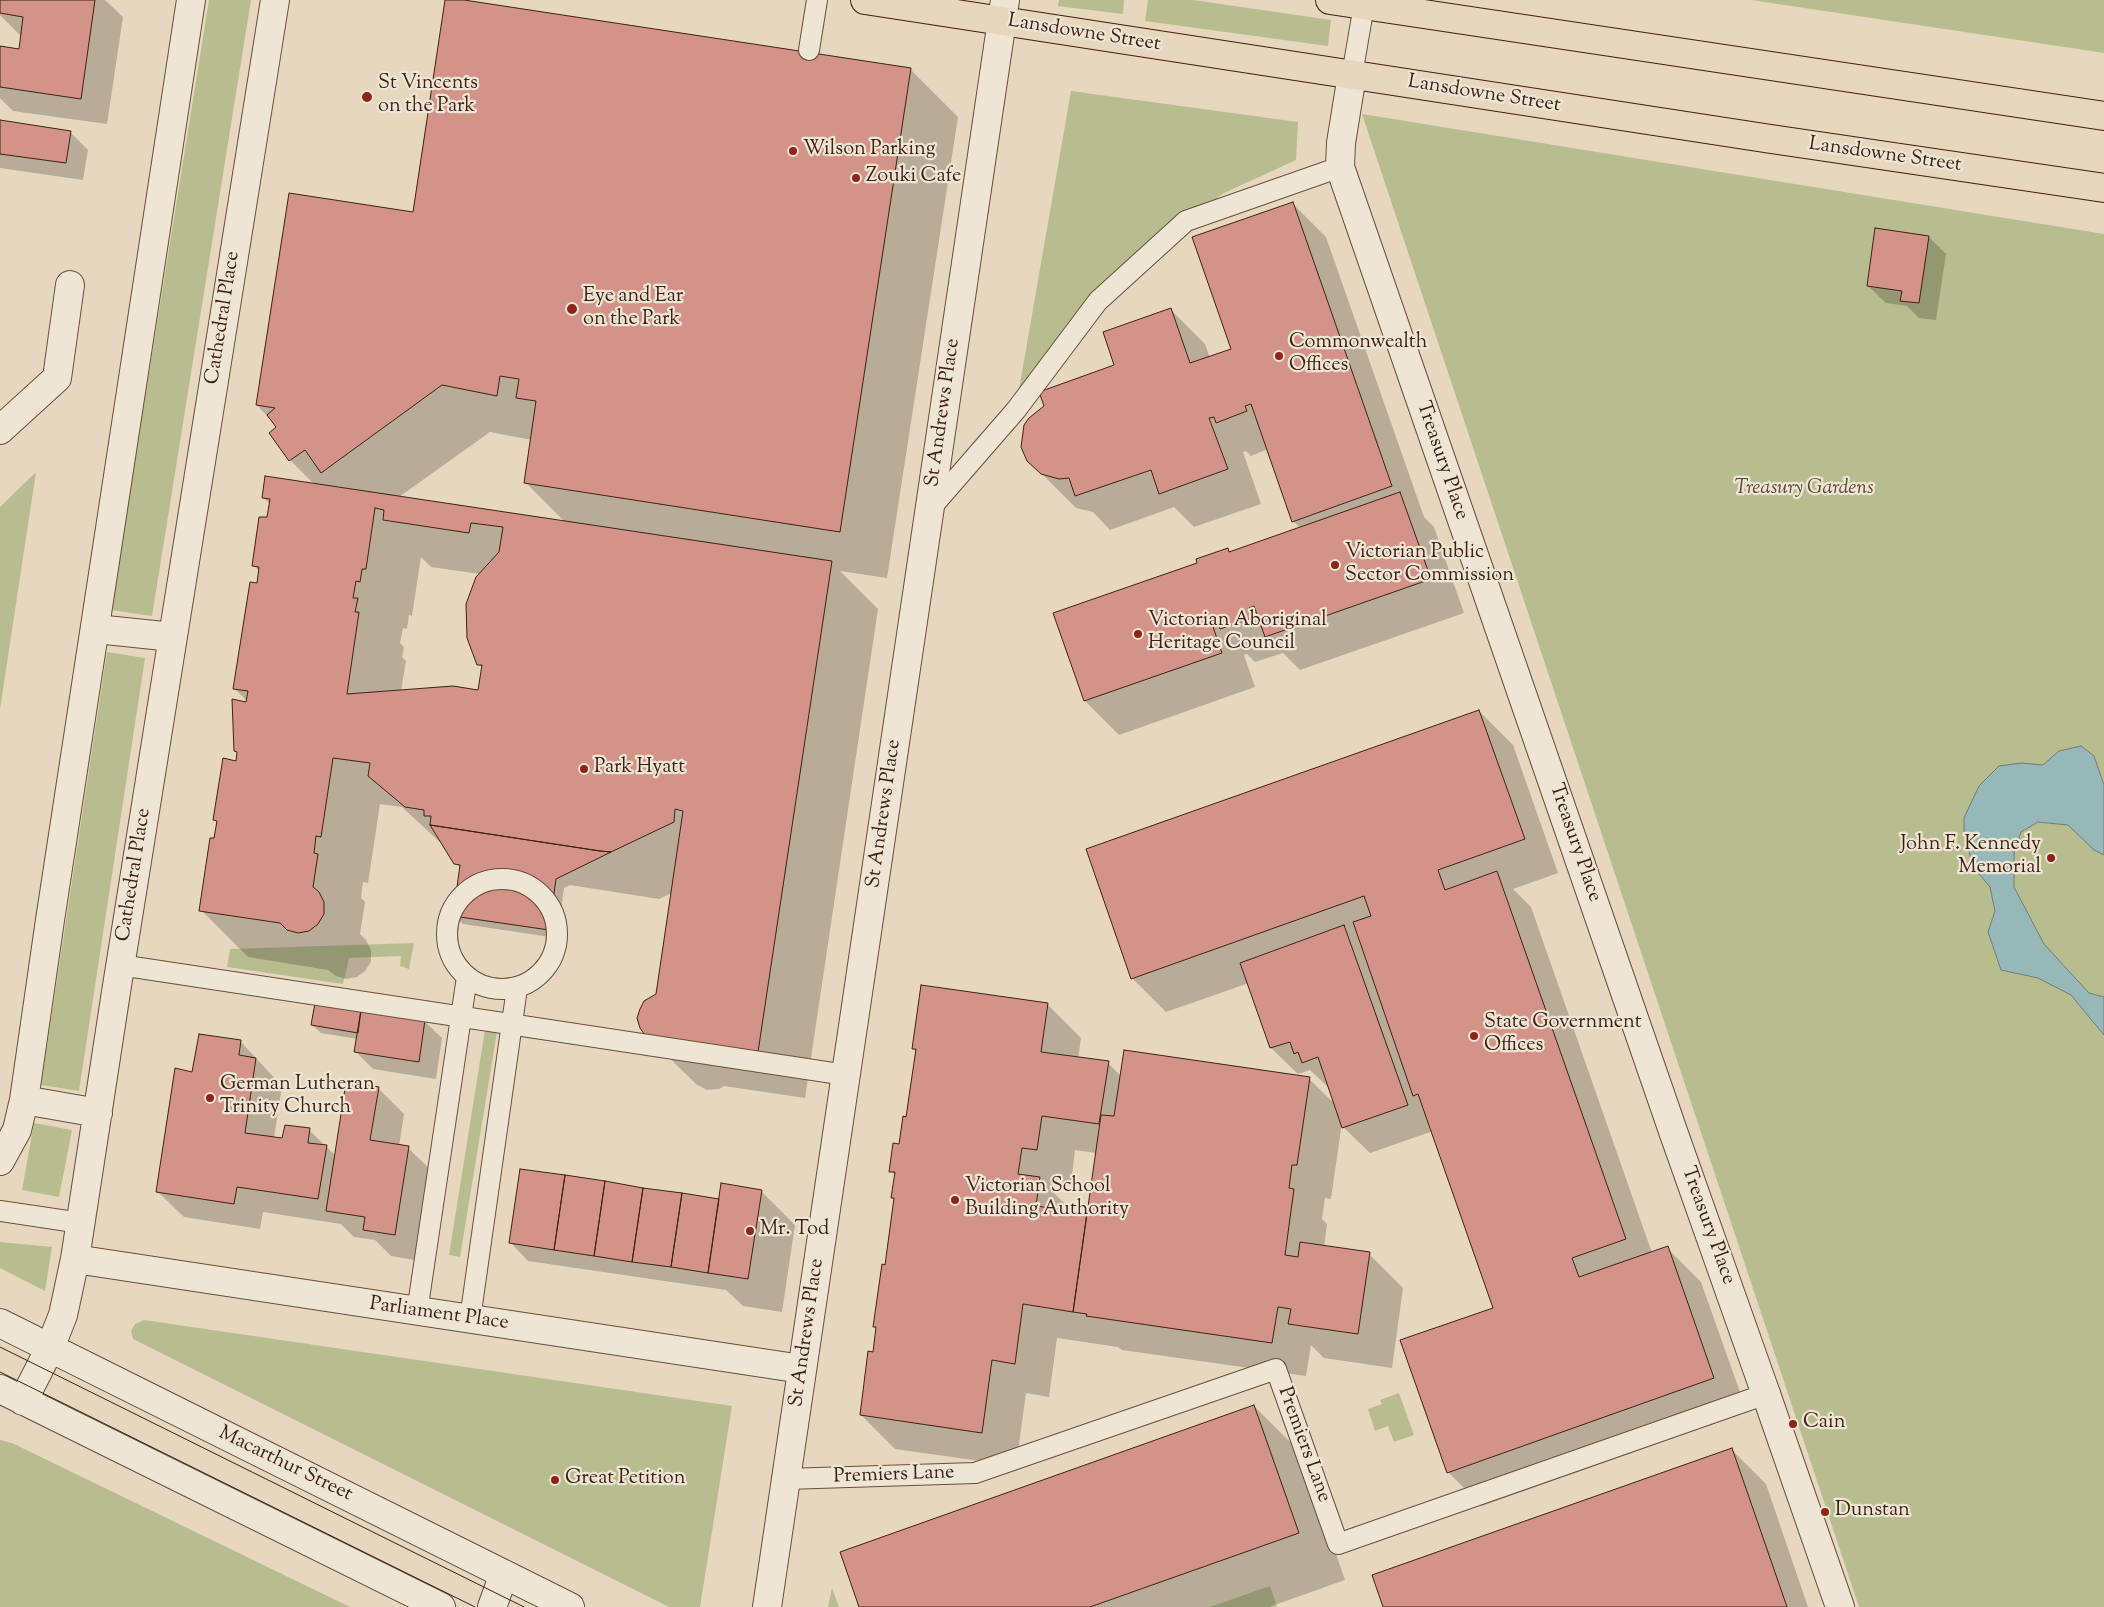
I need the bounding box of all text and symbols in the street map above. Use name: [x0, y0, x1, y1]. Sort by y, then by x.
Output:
street label: Lansdowne Street: [1006, 10, 1162, 58]
street label: Lansdowne Street: [1406, 71, 1562, 119]
place label: St Vincents on the Park: [378, 73, 478, 120]
marker: St Vincents on the Park: [360, 90, 374, 104]
street label: Lansdowne Street: [1807, 133, 1963, 179]
place label: Wilson Parking: [803, 139, 935, 163]
marker: Wilson Parking: [787, 145, 799, 157]
place label: Zouki Cafe: [866, 166, 961, 190]
marker: Zouki Cafe: [850, 172, 862, 184]
street label: Cathedral Place: [202, 250, 246, 386]
place label: Eye and Ear on the Park: [583, 286, 683, 333]
marker: Eye and Ear on the Park: [565, 302, 579, 316]
place label: Commonwealth Offices: [1289, 332, 1427, 379]
street label: St Andrews Place: [922, 337, 966, 489]
marker: Commonwealth Offices: [1273, 350, 1285, 362]
street label: Treasury Place: [1410, 399, 1472, 523]
park label: Treasury Gardens: [1734, 478, 1874, 502]
place label: Victorian Public Sector Commission: [1345, 542, 1514, 589]
marker: Victorian Public Sector Commission: [1329, 559, 1341, 571]
place label: Victorian Aboriginal Heritage Council: [1148, 610, 1327, 657]
marker: Victorian Aboriginal Heritage Council: [1132, 628, 1144, 640]
street label: St Andrews Place: [863, 738, 907, 890]
place label: Park Hyatt: [594, 757, 685, 781]
marker: Park Hyatt: [578, 763, 590, 775]
street label: Treasury Place: [1543, 781, 1605, 905]
street label: Cathedral Place: [113, 807, 157, 943]
place label: John F. Kennedy Memorial: [1900, 834, 2041, 881]
marker: John F. Kennedy Memorial: [2045, 852, 2057, 864]
place label: State Government Offices: [1484, 1012, 1642, 1059]
marker: State Government Offices: [1468, 1030, 1480, 1042]
place label: German Lutheran Trinity Church: [220, 1074, 375, 1121]
marker: German Lutheran Trinity Church: [204, 1092, 216, 1104]
street label: Treasury Place: [1675, 1164, 1739, 1288]
place label: Victorian School Building Authority: [965, 1176, 1129, 1223]
marker: Victorian School Building Authority: [949, 1194, 961, 1206]
place label: Mr. Tod: [760, 1219, 829, 1243]
marker: Mr. Tod: [744, 1225, 756, 1237]
street label: St Andrews Place: [786, 1257, 830, 1409]
street label: Parliament Place: [368, 1293, 510, 1337]
street label: Premiers Lane: [1271, 1384, 1335, 1506]
place label: Cain: [1803, 1412, 1846, 1436]
marker: Cain: [1787, 1418, 1799, 1430]
street label: Macarthur Street: [214, 1422, 356, 1508]
street label: Premiers Lane: [833, 1462, 955, 1490]
place label: Great Petition: [565, 1468, 686, 1492]
marker: Great Petition: [549, 1474, 561, 1486]
place label: Dunstan: [1835, 1500, 1910, 1524]
marker: Dunstan: [1819, 1506, 1831, 1518]

